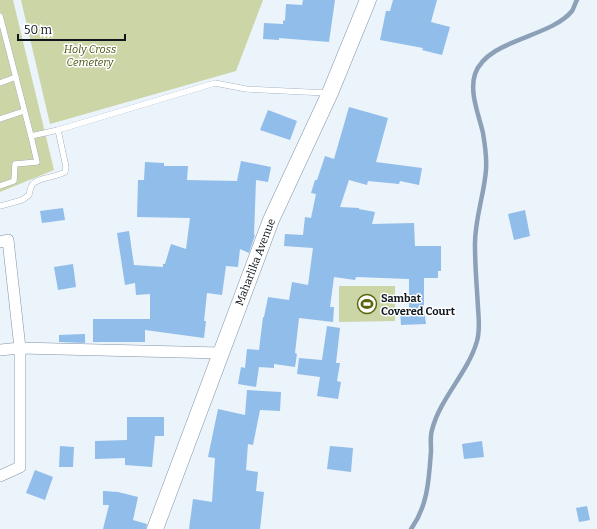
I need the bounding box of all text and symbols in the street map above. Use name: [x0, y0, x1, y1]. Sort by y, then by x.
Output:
scale bar: [18, 16, 125, 42]
text: 50 m: [24, 23, 53, 37]
park label: Holy Cross Cemetery: [64, 43, 116, 69]
street label: Maharlika Avenue: [233, 217, 278, 308]
place label: Sambat Covered Court: [381, 292, 456, 318]
sports icon: Sambat Covered Court: [356, 293, 378, 315]

